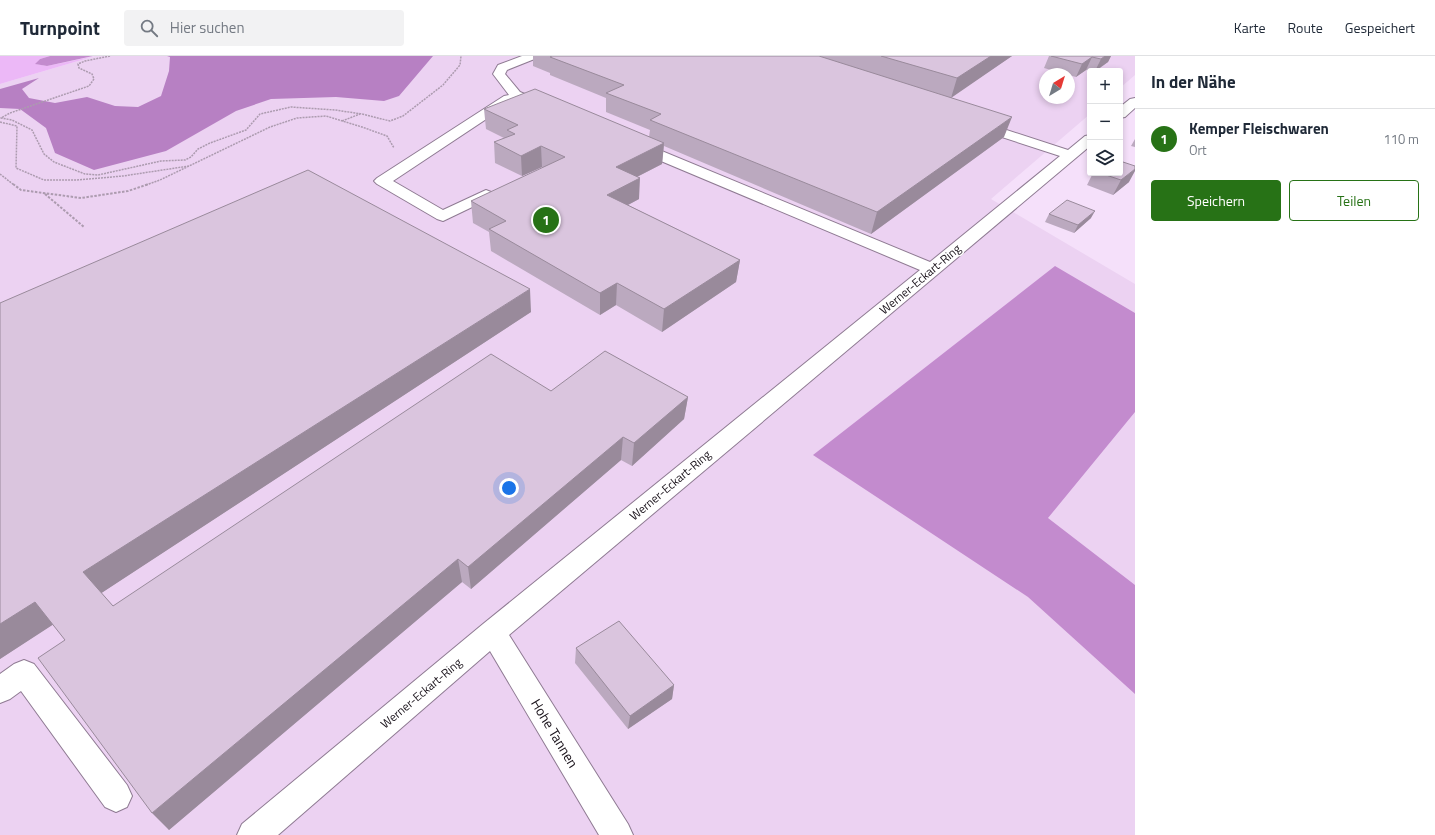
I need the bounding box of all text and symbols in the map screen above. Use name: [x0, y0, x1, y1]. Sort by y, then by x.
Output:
search box: [124, 10, 404, 46]
text: Turnpoint: [20, 13, 100, 42]
text: Hier suchen: [170, 16, 244, 39]
icon: search: [138, 17, 160, 39]
text: Karte: [1234, 17, 1266, 38]
text: Route: [1288, 17, 1323, 38]
text: Gespeichert: [1345, 17, 1415, 38]
north arrow: [1039, 68, 1075, 104]
map controls: [1087, 68, 1123, 176]
button: +: [1087, 68, 1123, 104]
text: In der Nähe: [1151, 69, 1236, 95]
button: −: [1087, 104, 1123, 140]
text: Kemper Fleischwaren: [1189, 117, 1329, 140]
text: 1: [1160, 129, 1168, 149]
text: 110 m: [1383, 129, 1419, 149]
button: layers: [1087, 140, 1123, 176]
text: Ort: [1189, 140, 1207, 160]
button: Speichern: [1151, 180, 1281, 221]
button: Teilen: [1289, 180, 1419, 221]
pin: 1: [533, 205, 559, 235]
street label: Werner-Eckart-Ring: [875, 239, 965, 319]
street label: Werner-Eckart-Ring: [625, 445, 715, 525]
your location: [499, 478, 519, 498]
street label: Werner-Eckart-Ring: [376, 653, 466, 733]
street label: Hohe Tannen: [526, 695, 584, 771]

